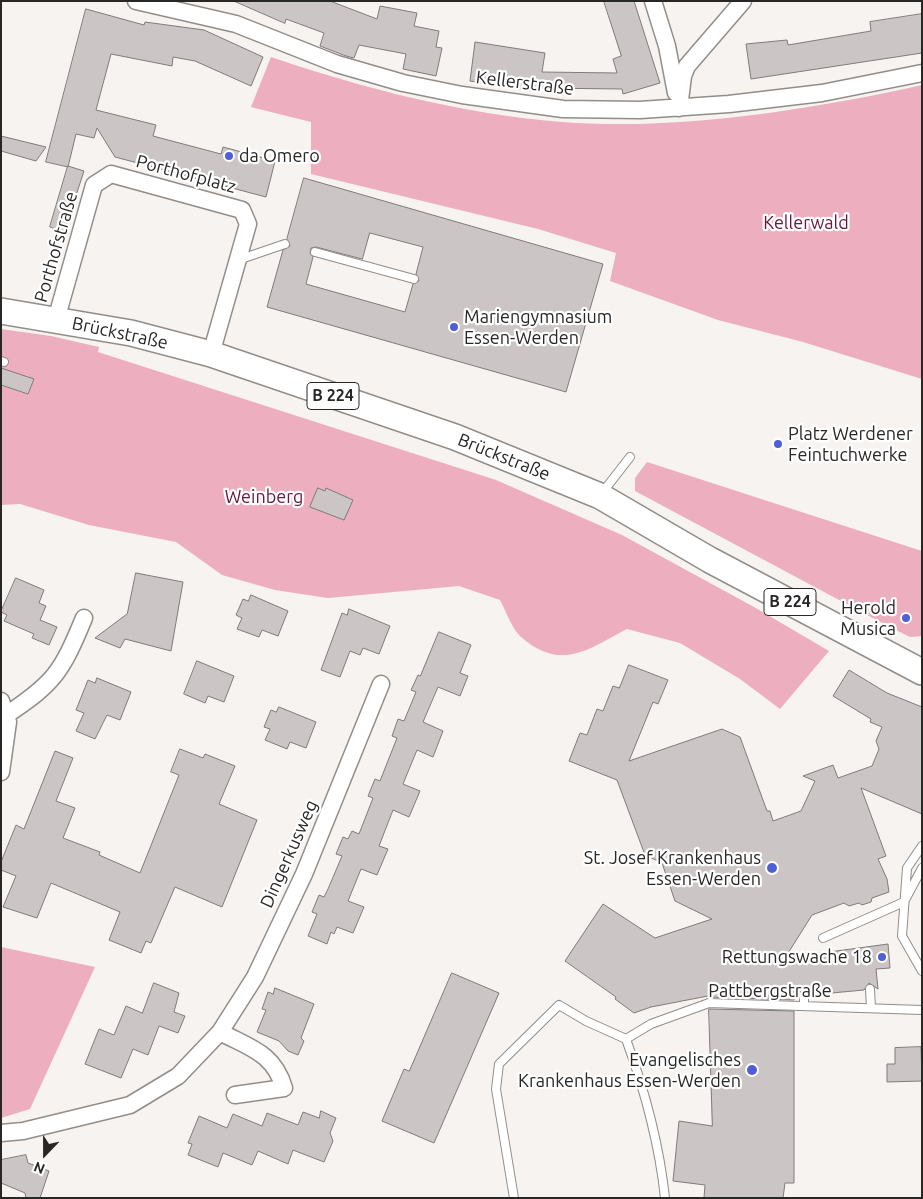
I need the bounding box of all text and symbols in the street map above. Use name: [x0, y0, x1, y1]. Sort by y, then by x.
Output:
street label: Kellerstraße: [475, 66, 575, 100]
place label: da Omero: [239, 145, 320, 167]
street label: Porthofplatz: [134, 150, 238, 198]
marker: da Omero: [223, 150, 235, 162]
street label: Porthofstraße: [30, 189, 82, 305]
park label: Kellerwald: [763, 212, 849, 234]
place label: Mariengymnasium Essen-Werden: [464, 306, 612, 348]
street label: Brückstraße: [70, 312, 170, 354]
marker: Mariengymnasium Essen-Werden: [448, 321, 460, 333]
road number: B 224: [307, 382, 359, 410]
place label: Platz Werdener Feintuchwerke: [788, 423, 913, 466]
street label: Brückstraße: [455, 429, 553, 485]
marker: Platz Werdener Feintuchwerke: [772, 438, 784, 450]
park label: Weinberg: [225, 486, 303, 508]
road number: B 224: [764, 588, 816, 616]
place label: Herold Musica: [840, 597, 896, 640]
marker: Herold Musica: [900, 612, 912, 624]
street label: Dingerkusweg: [256, 797, 322, 911]
place label: St. Josef Krankenhaus Essen-Werden: [584, 847, 761, 890]
marker: St. Josef Krankenhaus Essen-Werden: [765, 861, 779, 875]
place label: Rettungswache 18: [722, 946, 872, 968]
marker: Rettungswache 18: [876, 951, 888, 963]
street label: Pattbergstraße: [708, 980, 832, 1002]
place label: Evangelisches Krankenhaus Essen-Werden: [518, 1049, 741, 1092]
marker: Evangelisches Krankenhaus Essen-Werden: [745, 1063, 759, 1077]
north arrow: [20, 1129, 70, 1179]
text: N: [32, 1159, 47, 1177]

